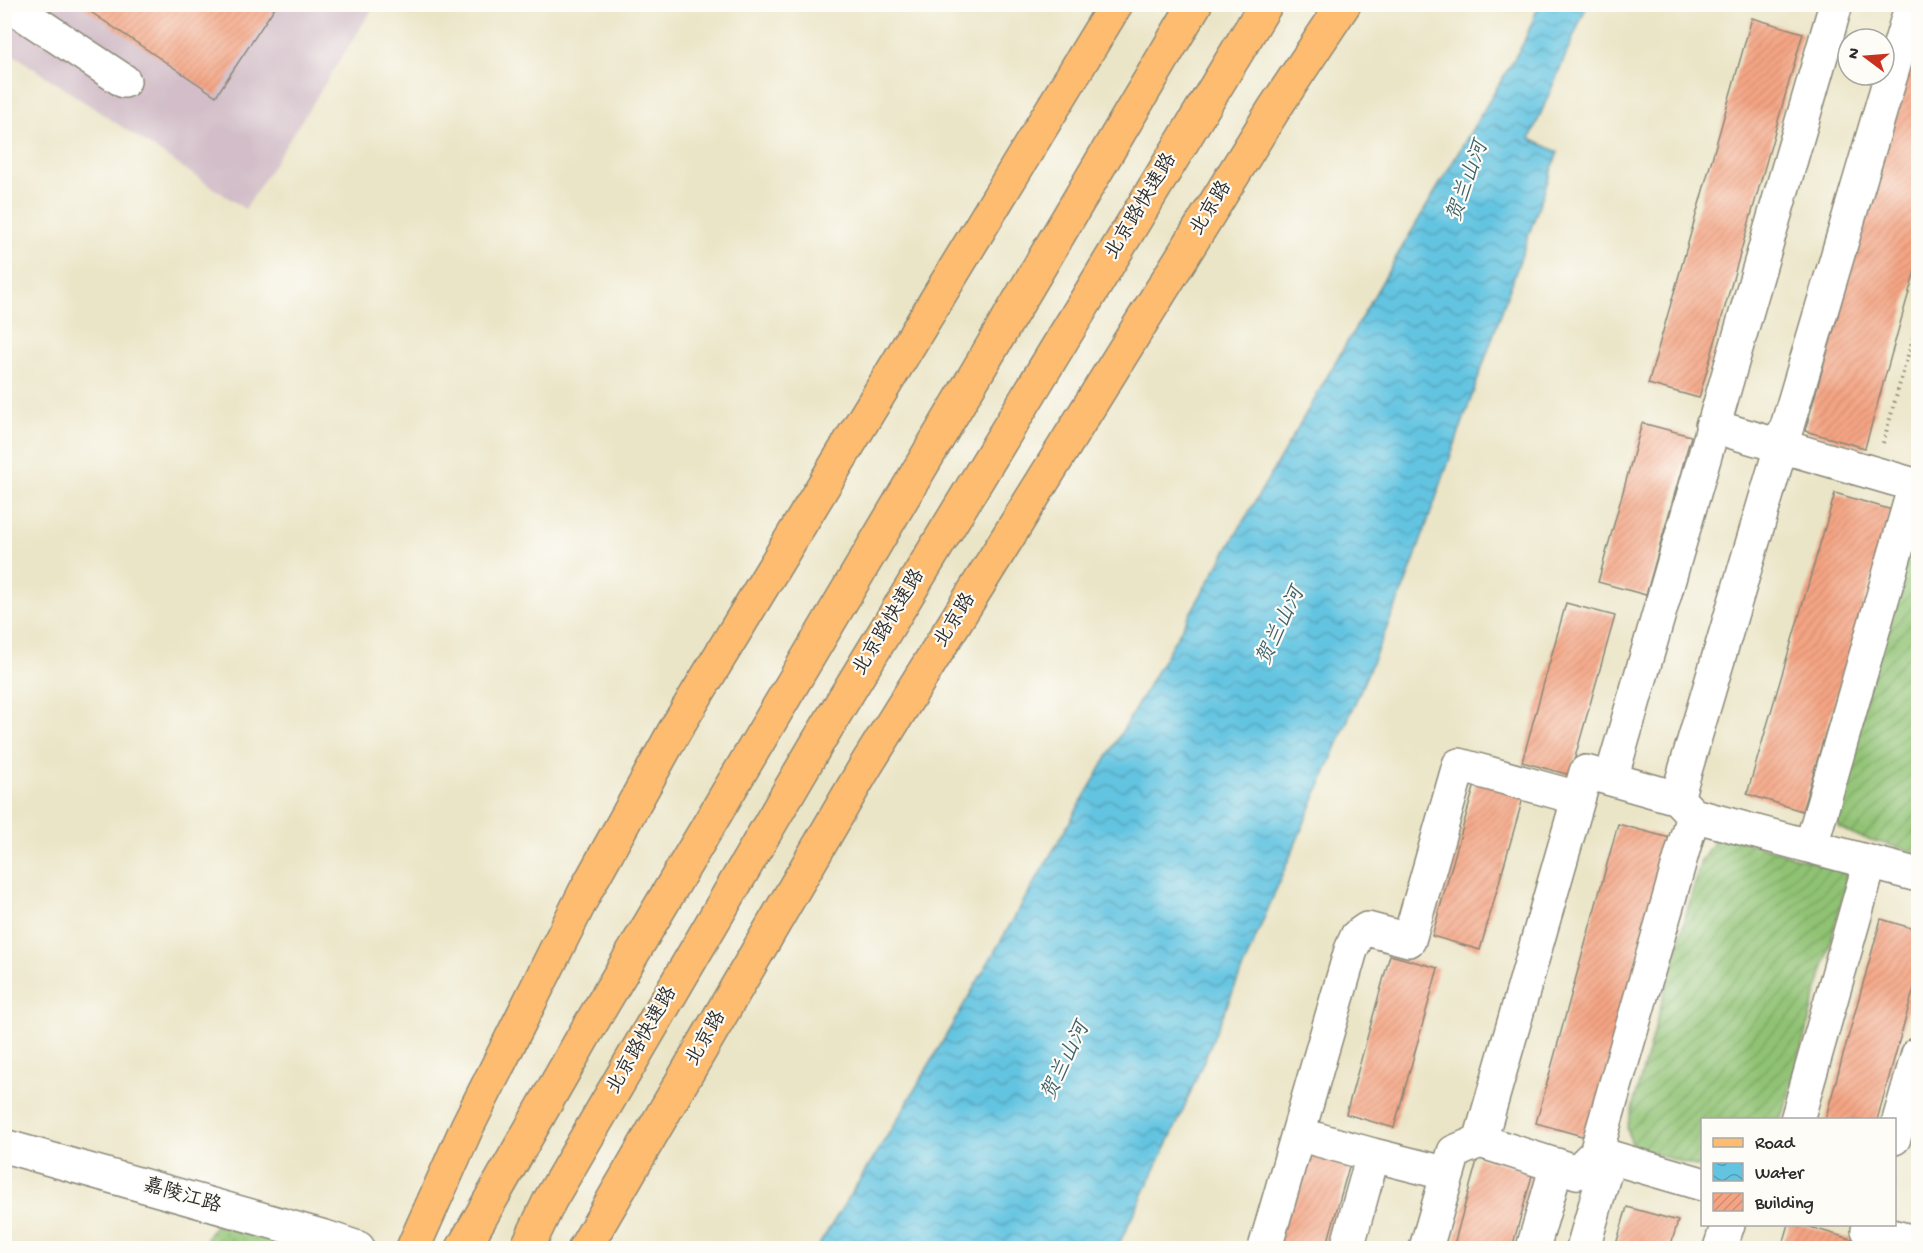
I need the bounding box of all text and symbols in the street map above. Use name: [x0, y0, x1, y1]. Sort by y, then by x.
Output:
north arrow: [1836, 27, 1896, 87]
text: N: [1844, 46, 1866, 61]
water label: 贺兰山河: [1441, 135, 1496, 226]
street label: 北京路快速路: [1100, 148, 1183, 264]
street label: 北京路: [1185, 176, 1238, 241]
street label: 北京路快速路: [848, 564, 931, 680]
water label: 贺兰山河: [1251, 580, 1313, 670]
street label: 北京路: [929, 588, 982, 653]
street label: 北京路快速路: [601, 981, 683, 1099]
street label: 北京路: [680, 1005, 732, 1071]
water label: 贺兰山河: [1036, 1015, 1098, 1105]
legend: [1701, 1118, 1896, 1226]
text: Road: [1755, 1134, 1796, 1155]
text: Water: [1755, 1164, 1805, 1185]
street label: 嘉陵江路: [140, 1173, 225, 1219]
text: Building: [1754, 1194, 1814, 1215]

